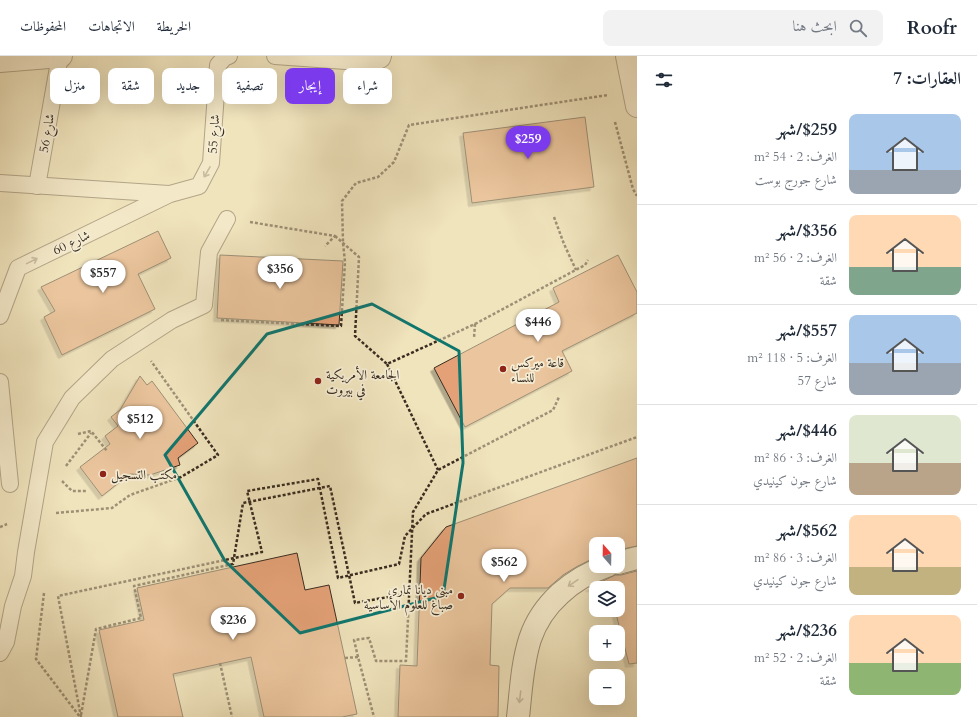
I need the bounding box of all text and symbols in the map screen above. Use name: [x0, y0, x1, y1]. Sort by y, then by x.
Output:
search box: [603, 10, 883, 46]
text: Roofr: [907, 15, 957, 41]
text: ابحث هنا: [793, 16, 837, 36]
text: المحفوظات: [20, 17, 66, 36]
text: الاتجاهات: [88, 17, 135, 36]
text: الخريطة: [157, 17, 191, 36]
icon: search: [847, 17, 869, 39]
text: العقارات: 7: [893, 67, 961, 90]
chip: منزل: [50, 68, 100, 104]
chip: شقة: [108, 68, 154, 104]
chip: جديد: [162, 68, 214, 104]
chip: تصفية: [222, 68, 277, 104]
chip: إيجار: [285, 68, 335, 104]
chip: شراء: [343, 68, 392, 104]
icon: filters: [653, 69, 675, 91]
street label: شارع 56: [35, 112, 61, 154]
street label: شارع 55: [204, 114, 226, 154]
text: $259/شهر: [777, 118, 837, 141]
pin: $259: [504, 126, 552, 160]
text: $259: [515, 130, 541, 148]
icon: home: [881, 130, 929, 178]
text: الغرف: 2 · 54 m²: [754, 148, 837, 166]
one-way arrow: [202, 166, 210, 178]
text: شارع جورج بوست: [755, 171, 837, 189]
text: $356/شهر: [777, 219, 837, 242]
street label: شارع 60: [50, 226, 94, 261]
icon: home: [881, 231, 929, 279]
text: الغرف: 2 · 56 m²: [754, 249, 837, 267]
pin: $356: [256, 256, 304, 290]
one-way arrow: [26, 257, 38, 264]
pin: $557: [79, 260, 127, 294]
text: $356: [267, 260, 293, 278]
text: $557: [90, 264, 116, 282]
text: شقة: [820, 272, 837, 290]
pin: $446: [514, 309, 562, 343]
text: $446: [525, 313, 551, 331]
text: $557/شهر: [777, 319, 837, 342]
icon: home: [881, 331, 929, 379]
text: الغرف: 5 · 118 m²: [747, 349, 837, 367]
place label: قاعة ميركس للنساء: [511, 354, 564, 387]
marker: قاعة ميركس للنساء: [498, 364, 508, 374]
place label: الجامعة الأمريكية في بيروت: [326, 366, 400, 401]
text: شارع 57: [798, 372, 837, 390]
marker: الجامعة الأمريكية في بيروت: [313, 376, 323, 386]
pin: $512: [116, 406, 164, 440]
text: $512: [127, 410, 153, 428]
text: $446/شهر: [777, 419, 837, 442]
icon: home: [881, 431, 929, 479]
text: الغرف: 3 · 86 m²: [754, 449, 837, 467]
place label: مكتب التسجيل: [111, 466, 177, 484]
marker: مكتب التسجيل: [98, 469, 108, 479]
text: شارع جون كينيدي: [753, 472, 837, 490]
text: $562/شهر: [777, 519, 837, 542]
icon: home: [881, 531, 929, 579]
north arrow: [589, 537, 625, 573]
map controls: [589, 537, 625, 705]
pin: $562: [480, 549, 528, 583]
text: الغرف: 3 · 86 m²: [754, 549, 837, 567]
text: $562: [491, 553, 517, 571]
text: شارع جون كينيدي: [753, 572, 837, 590]
one-way arrow: [567, 580, 579, 588]
place label: مبنى ديانا تماري صباغ للعلوم الأساسية: [364, 581, 453, 616]
button: layers: [589, 581, 625, 617]
marker: مبنى ديانا تماري صباغ للعلوم الأساسية: [456, 591, 466, 601]
pin: $236: [209, 607, 257, 641]
text: $236: [220, 611, 246, 629]
text: $236/شهر: [777, 619, 837, 642]
button: +: [589, 625, 625, 661]
icon: home: [881, 631, 929, 679]
text: الغرف: 2 · 52 m²: [754, 649, 837, 667]
button: −: [589, 669, 625, 705]
text: شقة: [820, 672, 837, 690]
one-way arrow: [517, 690, 524, 703]

